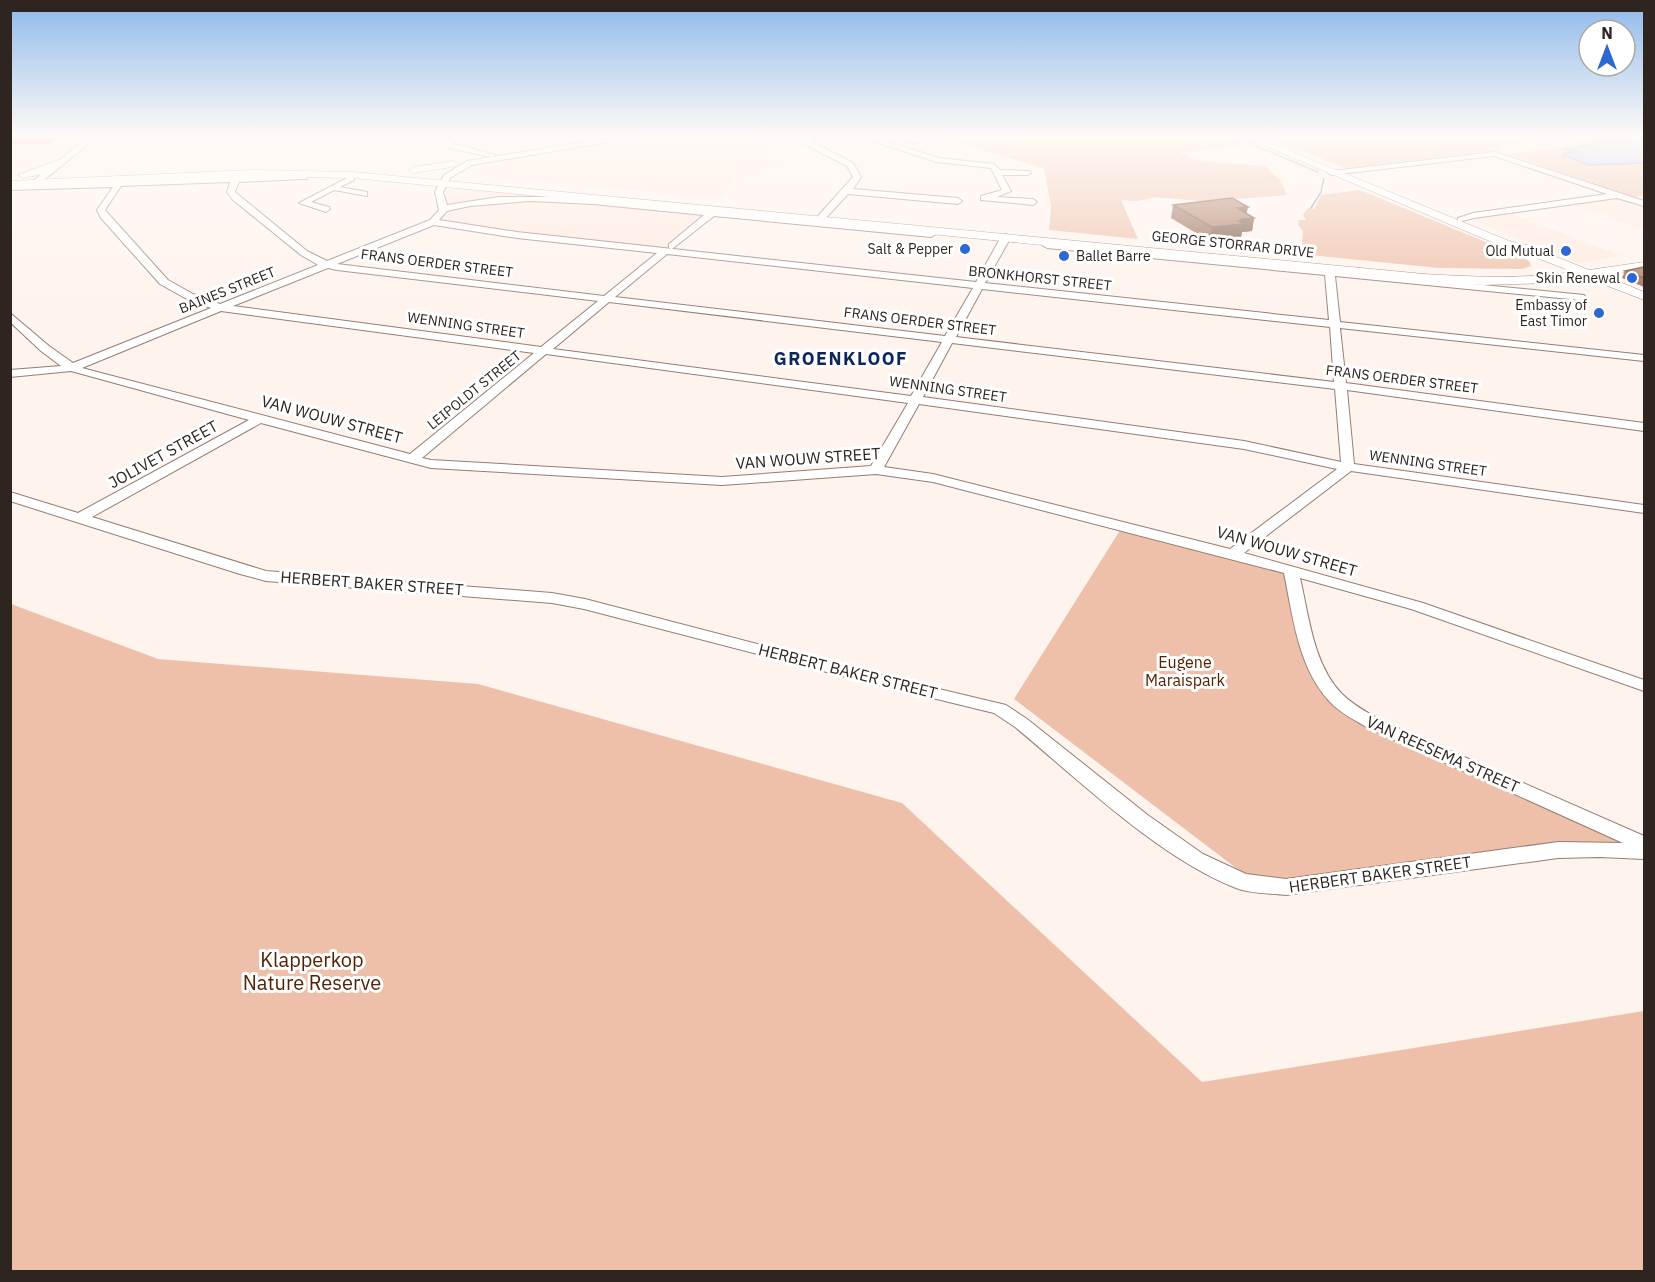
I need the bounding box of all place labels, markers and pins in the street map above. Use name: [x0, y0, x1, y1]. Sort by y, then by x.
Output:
place label: Salt & Pepper: [867, 240, 953, 258]
marker: Salt & Pepper: [958, 242, 972, 256]
place label: Old Mutual: [1485, 242, 1554, 260]
marker: Old Mutual: [1559, 244, 1573, 258]
place label: Ballet Barre: [1076, 247, 1151, 265]
marker: Ballet Barre: [1057, 249, 1071, 263]
place label: Skin Renewal: [1536, 269, 1620, 287]
marker: Skin Renewal: [1625, 271, 1639, 285]
place label: Embassy of East Timor: [1515, 296, 1587, 330]
marker: Embassy of East Timor: [1592, 306, 1606, 320]

